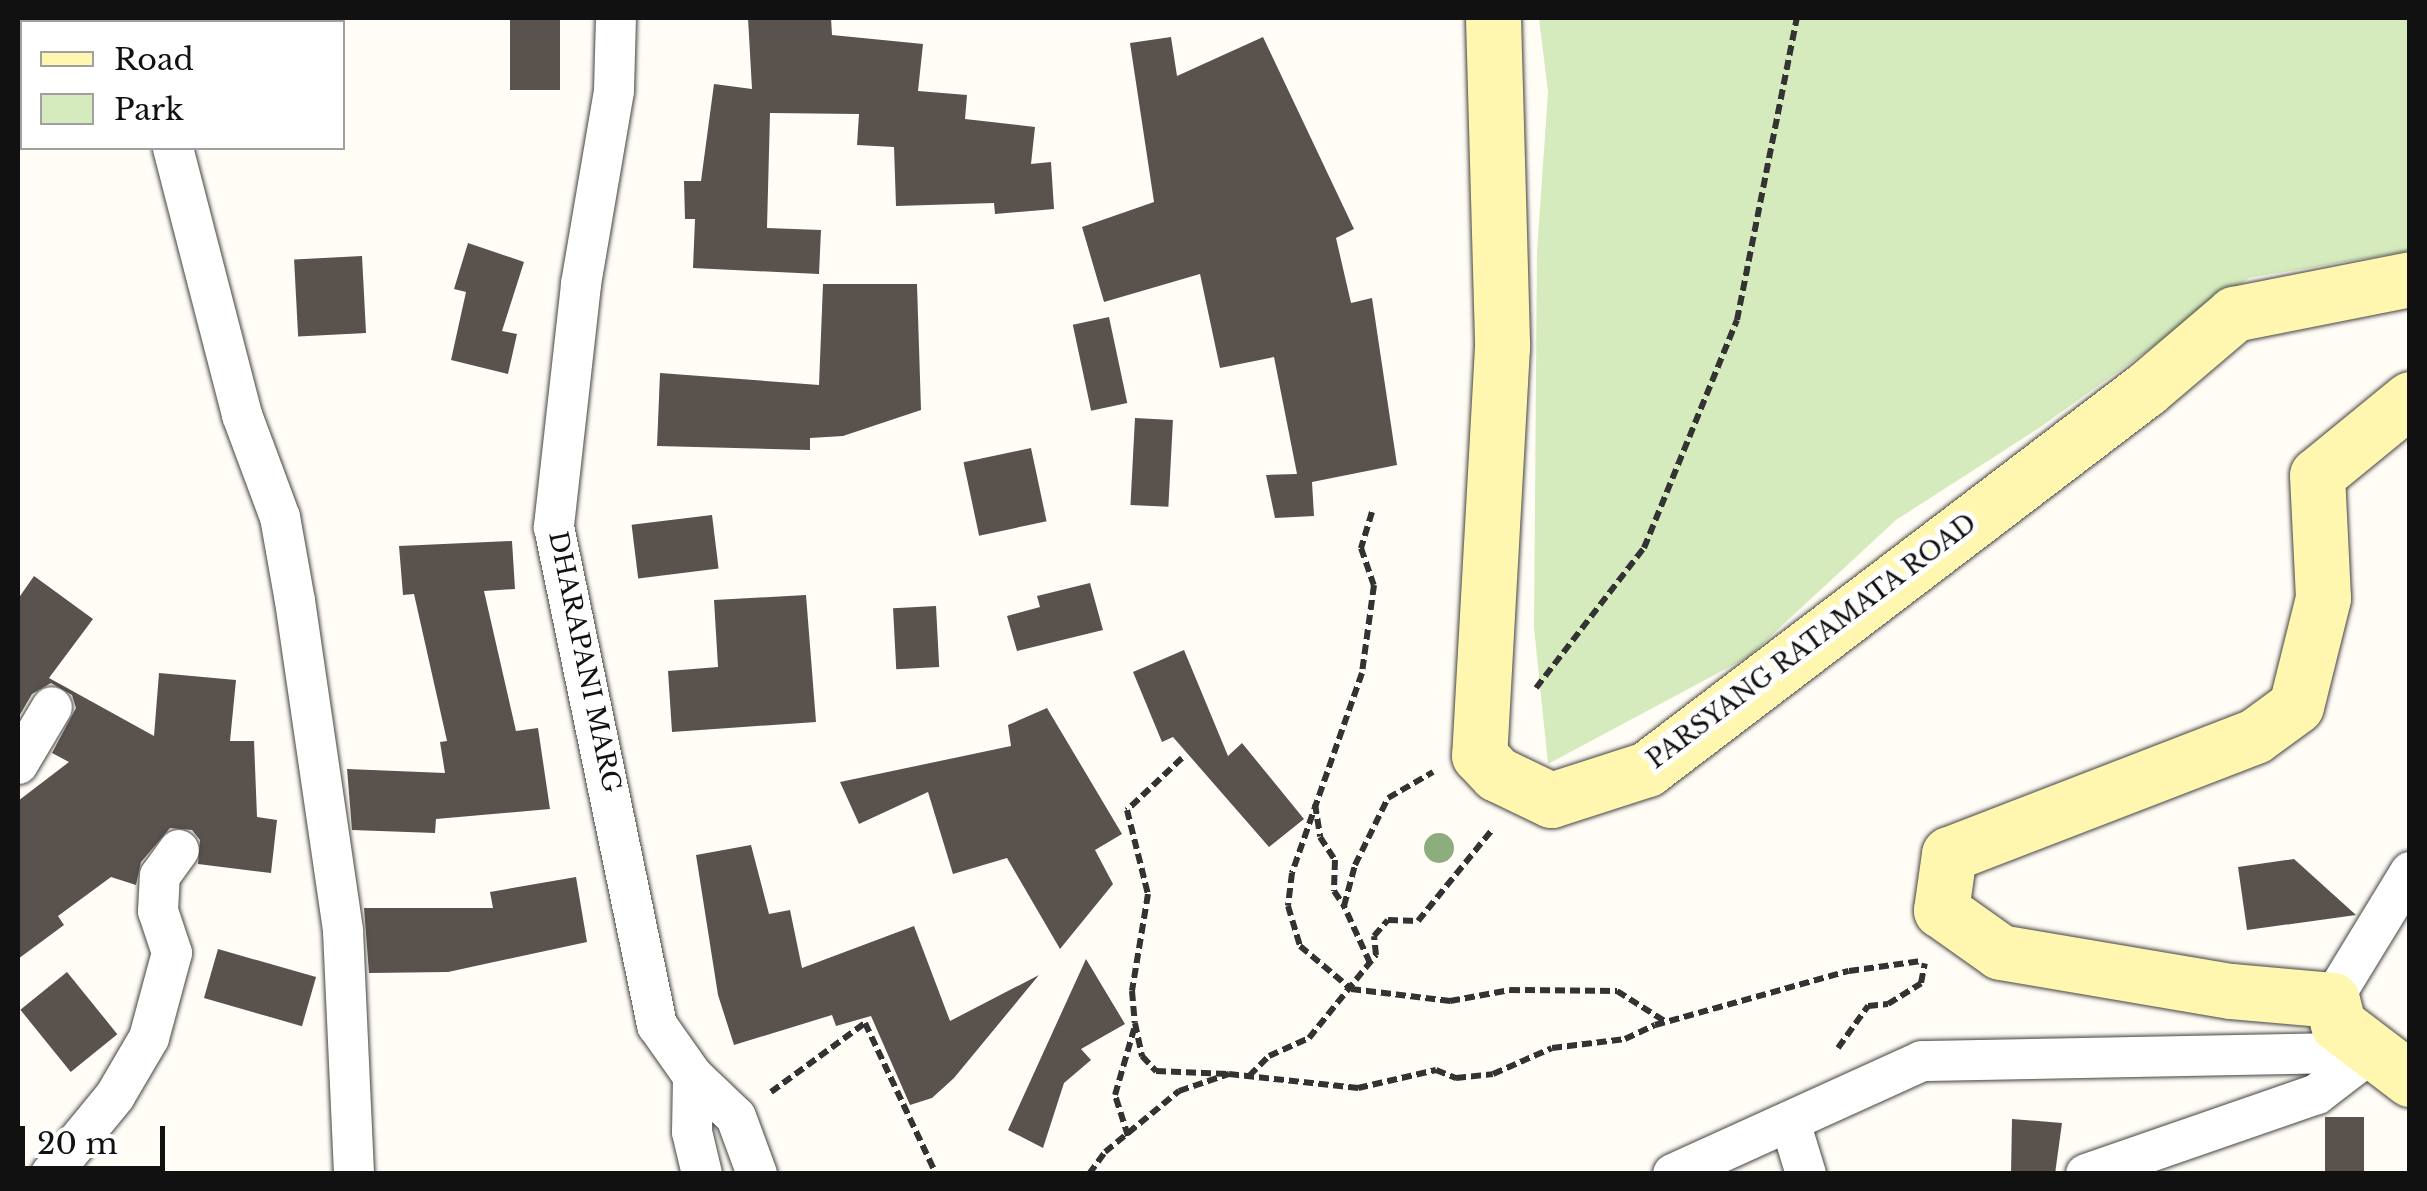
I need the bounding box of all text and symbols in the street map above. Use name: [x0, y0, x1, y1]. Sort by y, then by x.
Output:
legend: [20, 20, 345, 150]
text: Road: [114, 41, 194, 78]
text: Park: [114, 91, 184, 128]
street label: PARSYANG RATAMATA ROAD: [1641, 508, 1983, 776]
street label: DHARAPANI MARG: [542, 529, 626, 795]
scale bar: [25, 1106, 170, 1168]
text: 20 m: [37, 1125, 118, 1162]

